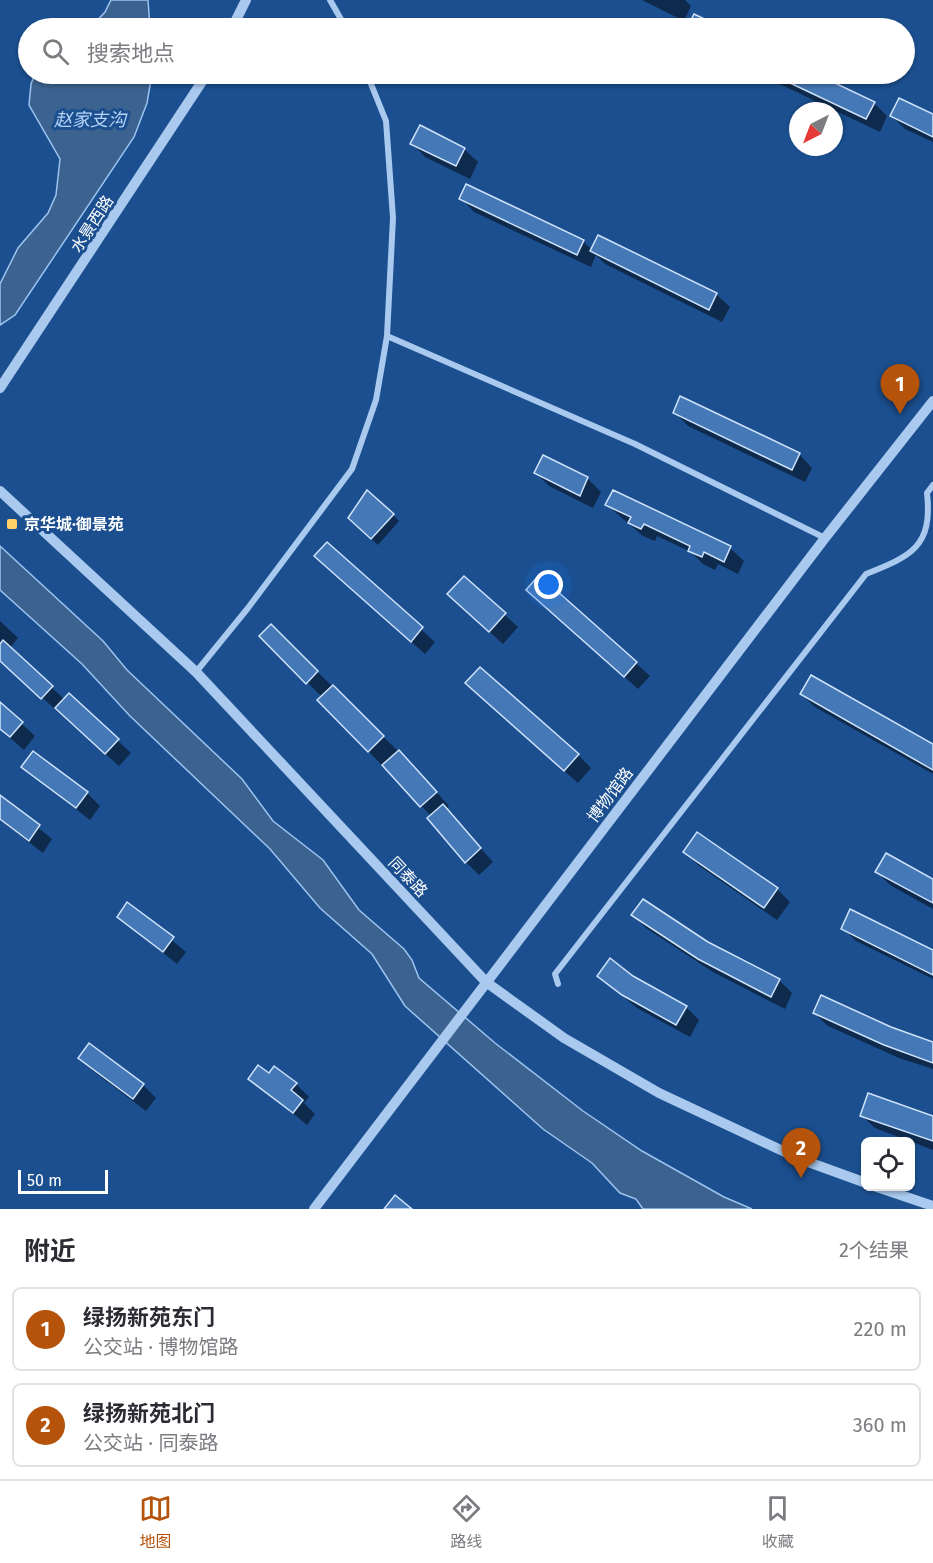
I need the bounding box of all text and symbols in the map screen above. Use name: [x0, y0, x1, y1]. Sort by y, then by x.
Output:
search box: [18, 18, 915, 84]
icon: search: [39, 35, 72, 68]
text: 搜索地点: [87, 40, 175, 67]
north arrow: [789, 102, 843, 156]
water label: 赵家支沟: [54, 109, 128, 131]
street label: 水景西路: [67, 192, 117, 256]
pin: 1: [880, 364, 920, 414]
place label: 京华城·御景苑: [24, 515, 124, 534]
marker: 京华城·御景苑: [5, 517, 19, 531]
your location: [534, 570, 563, 599]
street label: 博物馆路: [583, 764, 637, 826]
street label: 同泰路: [385, 853, 431, 901]
pin: 2: [782, 1128, 820, 1178]
map controls: [861, 1137, 915, 1191]
button: locate: [861, 1137, 915, 1191]
scale bar: [18, 1167, 108, 1194]
text: 50 m: [27, 1171, 62, 1190]
text: 附近: [24, 1236, 76, 1267]
text: 2个结果: [839, 1238, 909, 1262]
text: 绿扬新苑东门: [83, 1304, 215, 1331]
text: 1: [41, 1317, 50, 1341]
text: 220 m: [854, 1317, 907, 1341]
text: 公交站 · 博物馆路: [83, 1335, 238, 1359]
text: 绿扬新苑北门: [83, 1400, 215, 1427]
text: 2: [40, 1413, 51, 1437]
text: 360 m: [853, 1413, 907, 1437]
text: 公交站 · 同泰路: [83, 1431, 218, 1455]
tab: 地图: [139, 1492, 172, 1552]
tab: 路线: [450, 1492, 483, 1552]
tab: 收藏: [761, 1492, 794, 1552]

